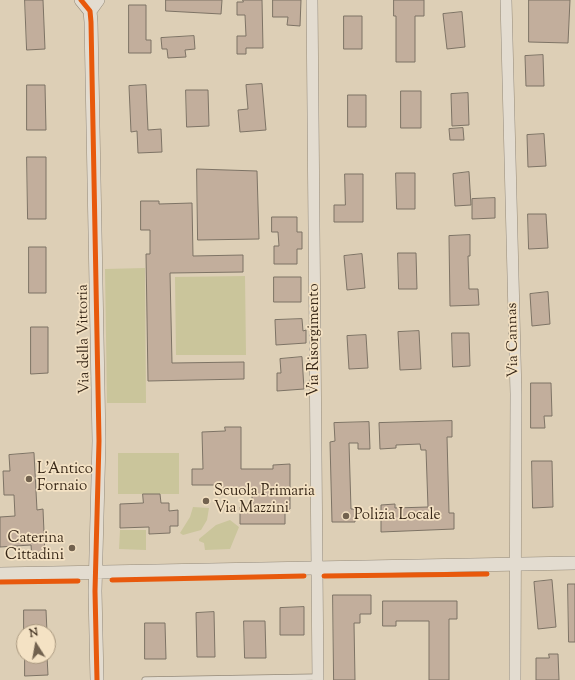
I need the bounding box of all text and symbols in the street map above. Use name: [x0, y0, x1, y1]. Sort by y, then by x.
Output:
street label: Via Risorgimento: [306, 283, 324, 397]
street label: Via della Vittoria: [75, 284, 95, 394]
street label: Via Cannas: [504, 302, 524, 378]
place label: L'Antico Fornaio: [37, 461, 93, 496]
marker: L'Antico Fornaio: [24, 474, 34, 484]
place label: Scuola Primaria Via Mazzini: [214, 483, 315, 518]
marker: Scuola Primaria Via Mazzini: [201, 496, 211, 506]
place label: Polizia Locale: [354, 507, 440, 525]
marker: Polizia Locale: [341, 511, 351, 521]
place label: Caterina Cittadini: [5, 530, 64, 565]
marker: Caterina Cittadini: [67, 543, 77, 553]
north arrow: [16, 624, 56, 664]
text: N: [28, 625, 40, 642]

